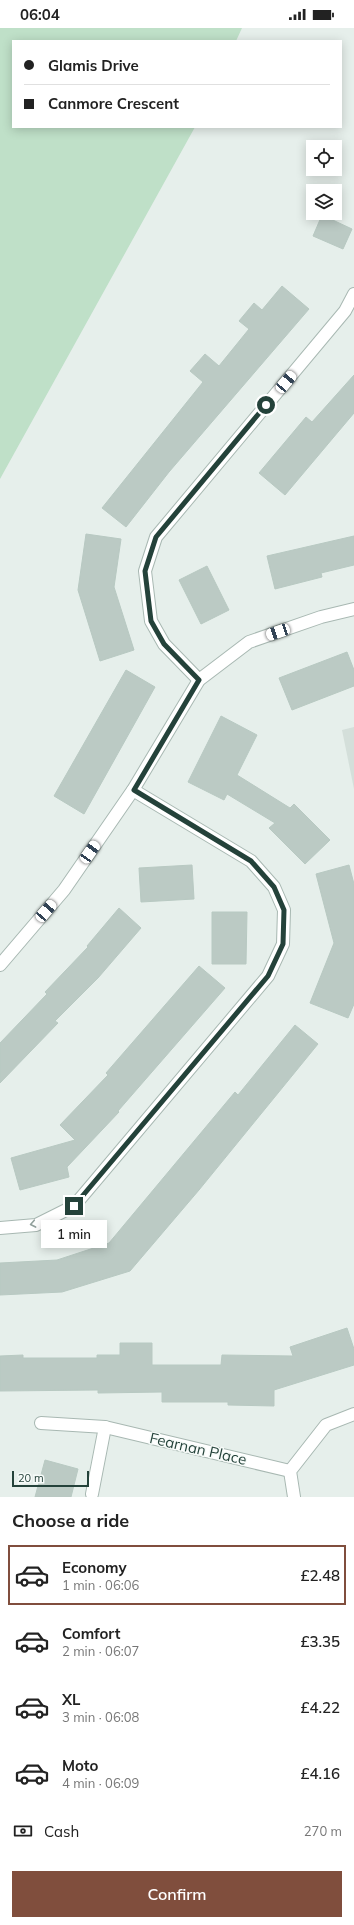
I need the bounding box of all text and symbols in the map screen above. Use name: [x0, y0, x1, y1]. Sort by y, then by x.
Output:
text: 06:04: [20, 5, 60, 24]
text: Glamis Drive: [48, 56, 139, 75]
text: Canmore Crescent: [48, 94, 179, 113]
map controls: [306, 140, 342, 220]
button: locate: [306, 140, 342, 176]
button: layers: [306, 184, 342, 220]
car: [274, 369, 298, 395]
route start: [257, 396, 275, 414]
car: [265, 622, 291, 642]
car: [78, 839, 102, 865]
car: [34, 898, 58, 924]
route end: [65, 1197, 83, 1215]
one-way arrow: [29, 1220, 36, 1228]
callout: 1 min: [41, 1220, 107, 1248]
text: 1 min: [57, 1226, 91, 1242]
street label: Fearnan Place: [148, 1428, 248, 1469]
scale bar: [12, 1469, 89, 1488]
text: 20 m: [18, 1471, 44, 1485]
text: Choose a ride: [12, 1509, 129, 1532]
icon: car: [14, 1557, 50, 1593]
text: Economy: [62, 1558, 127, 1577]
text: £2.48: [300, 1566, 340, 1585]
text: 1 min · 06:06: [62, 1577, 139, 1593]
icon: car: [14, 1623, 50, 1659]
text: Comfort: [62, 1624, 120, 1643]
text: £3.35: [300, 1632, 340, 1651]
text: 2 min · 06:07: [62, 1643, 139, 1659]
icon: car: [14, 1689, 50, 1725]
text: XL: [62, 1690, 80, 1709]
text: £4.22: [300, 1698, 340, 1717]
text: 3 min · 06:08: [62, 1709, 139, 1725]
icon: car: [14, 1755, 50, 1791]
text: Moto: [62, 1756, 98, 1775]
text: £4.16: [300, 1764, 340, 1783]
text: 4 min · 06:09: [62, 1775, 139, 1791]
icon: cash: [12, 1820, 34, 1842]
text: Cash: [44, 1822, 79, 1841]
text: 270 m: [304, 1823, 342, 1839]
button: Confirm: [12, 1871, 342, 1917]

